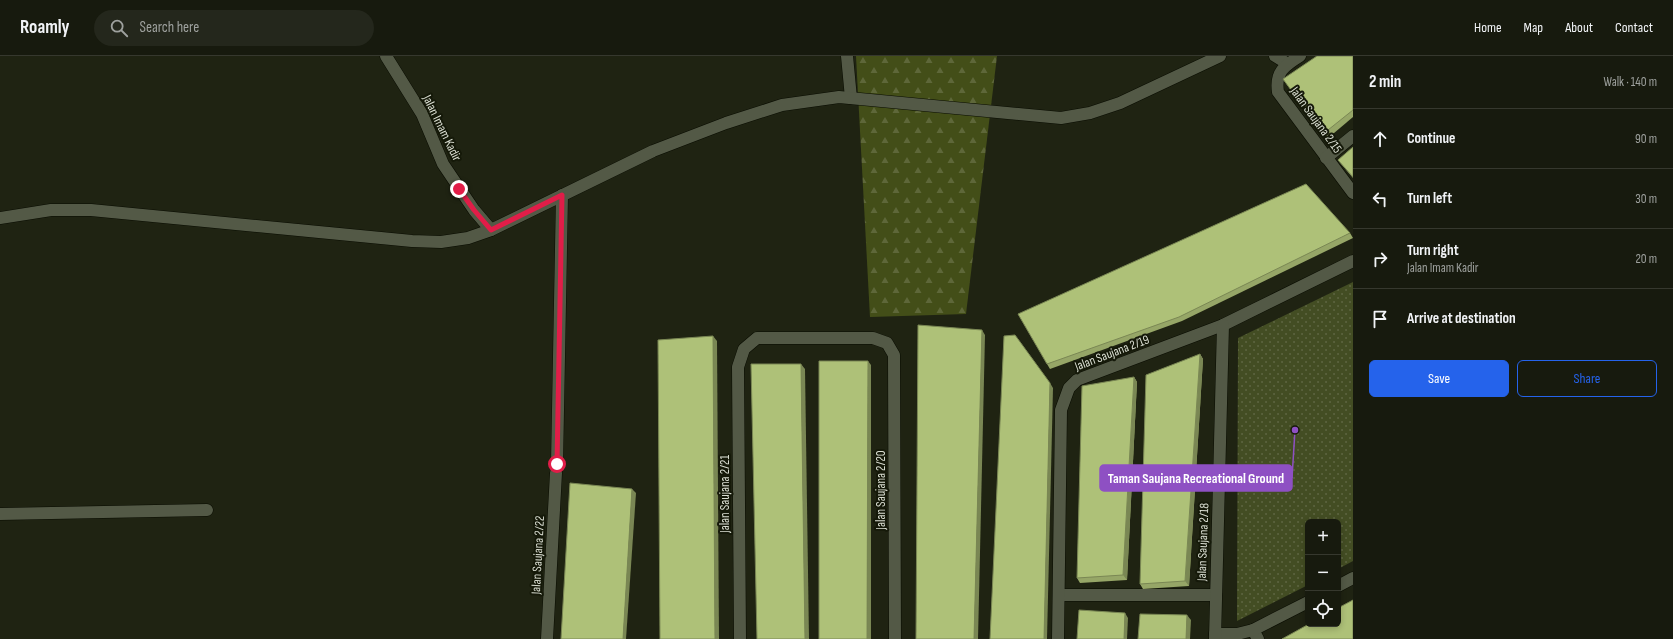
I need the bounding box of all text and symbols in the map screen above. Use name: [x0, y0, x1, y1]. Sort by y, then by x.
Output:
search box: [94, 10, 374, 46]
text: Roamly: [20, 16, 70, 39]
icon: search: [108, 17, 130, 39]
text: Search here: [140, 18, 199, 37]
text: Home: [1474, 19, 1502, 36]
text: Map: [1524, 19, 1543, 36]
text: About: [1565, 19, 1593, 36]
text: Contact: [1615, 19, 1653, 36]
text: 2 min: [1369, 72, 1401, 92]
text: Walk · 140 m: [1604, 74, 1657, 90]
street label: Jalan Saujana 2/15: [1286, 83, 1345, 156]
street label: Jalan Imam Kadir: [419, 91, 465, 164]
icon: ahead: [1369, 128, 1391, 150]
text: Continue: [1407, 129, 1456, 148]
text: 90 m: [1635, 131, 1657, 147]
route end: [450, 180, 468, 198]
icon: left: [1369, 188, 1391, 210]
text: Turn left: [1407, 189, 1452, 208]
text: 30 m: [1635, 191, 1657, 207]
text: Turn right: [1407, 241, 1459, 260]
icon: right: [1369, 248, 1391, 270]
text: 20 m: [1635, 251, 1657, 267]
text: Jalan Imam Kadir: [1407, 260, 1479, 276]
icon: arrive: [1369, 308, 1391, 330]
text: Arrive at destination: [1407, 309, 1516, 328]
street label: Jalan Saujana 2/19: [1072, 331, 1152, 375]
button: Save: [1369, 360, 1509, 397]
button: Share: [1517, 360, 1657, 397]
street label: Jalan Saujana 2/20: [873, 450, 889, 531]
route start: [548, 455, 566, 473]
street label: Jalan Saujana 2/21: [717, 455, 733, 534]
callout: Taman Saujana Recreational Ground: [1100, 465, 1292, 491]
text: Taman Saujana Recreational Ground: [1108, 470, 1284, 487]
street label: Jalan Saujana 2/18: [1194, 502, 1212, 582]
street label: Jalan Saujana 2/22: [528, 515, 548, 596]
map controls: [1305, 519, 1341, 627]
button: +: [1305, 519, 1341, 555]
button: −: [1305, 555, 1341, 591]
button: locate: [1305, 591, 1341, 627]

